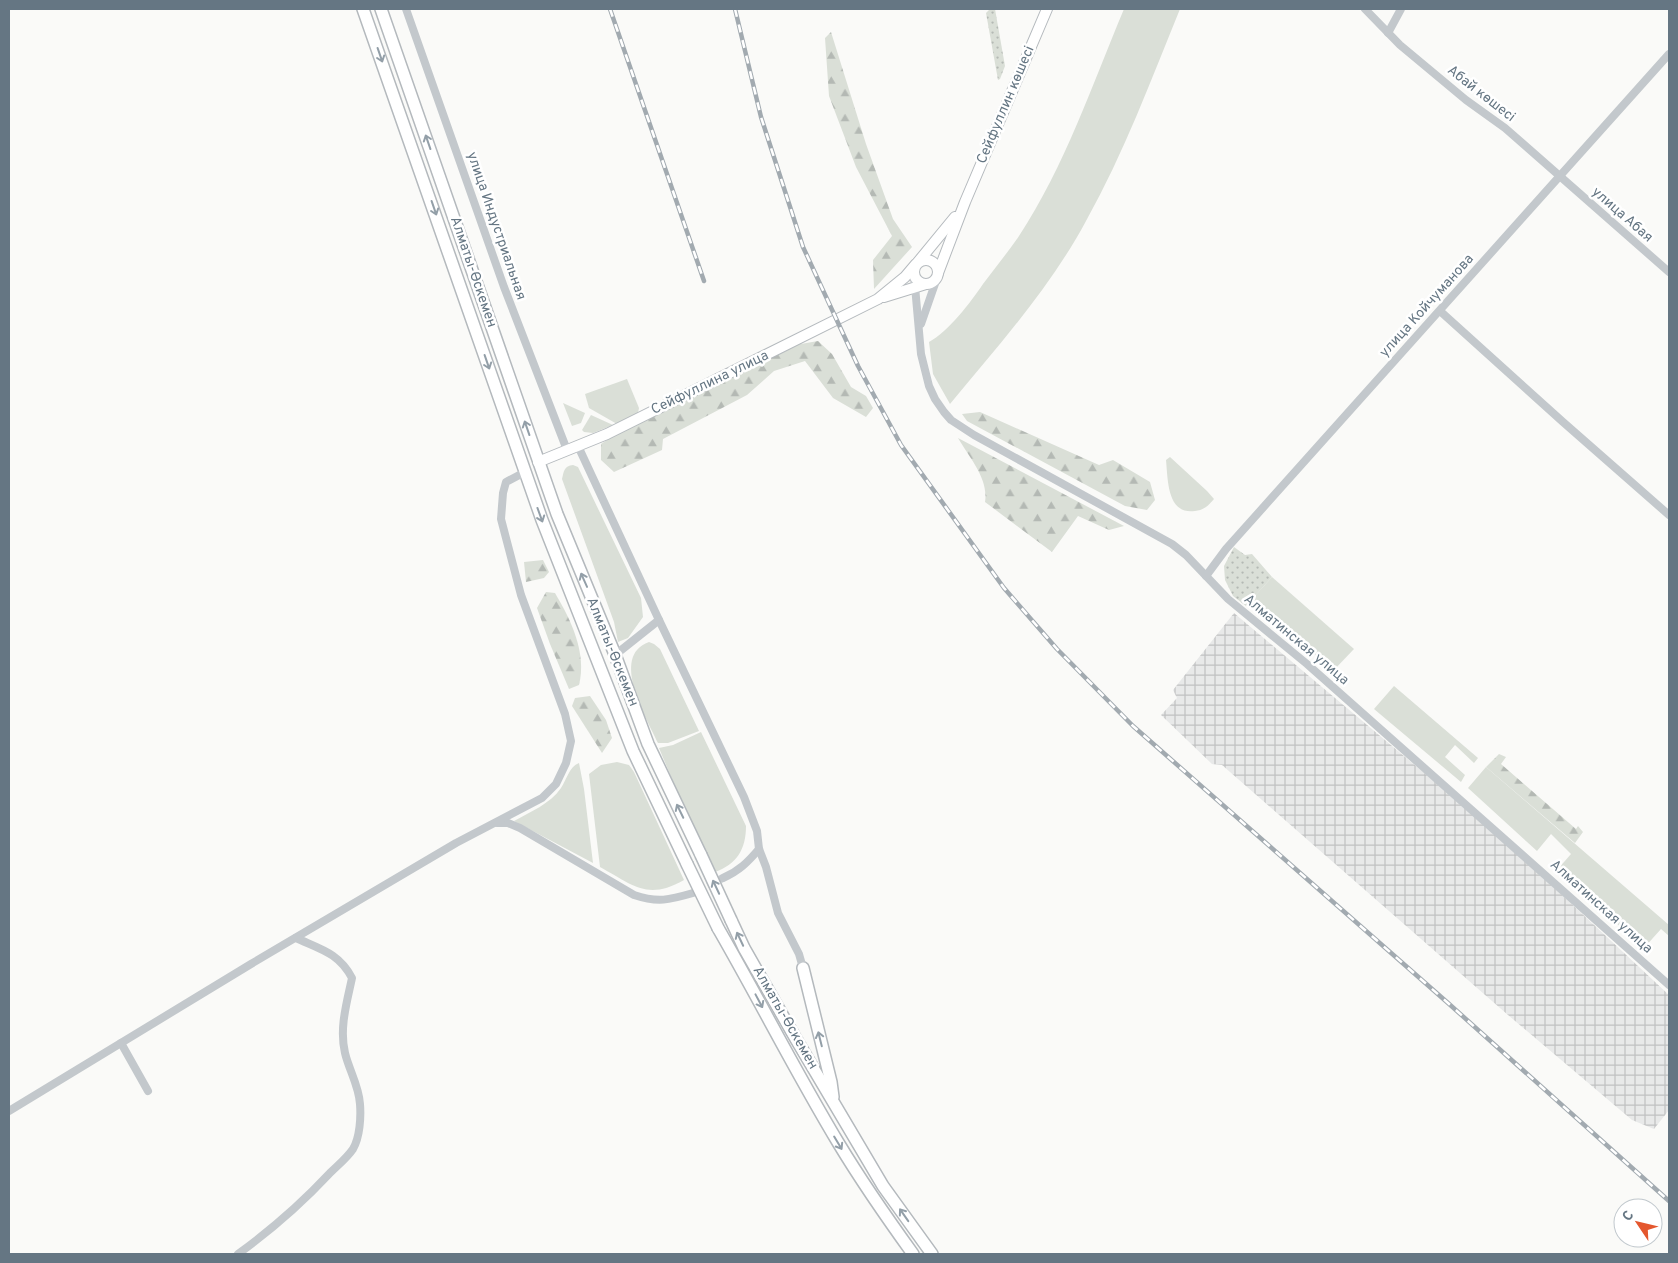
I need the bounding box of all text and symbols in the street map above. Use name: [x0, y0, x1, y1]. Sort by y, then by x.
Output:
street label: Сейфуллин көшесі: [973, 43, 1039, 167]
one-way arrow: [376, 46, 385, 62]
street label: Абай көшесі: [1444, 62, 1518, 126]
one-way arrow: [423, 135, 432, 151]
street label: улица Индустриальная: [463, 150, 529, 302]
street label: улица Абая: [1588, 184, 1656, 246]
one-way arrow: [430, 200, 439, 215]
street label: Алматы-Өскемен: [446, 214, 500, 330]
street label: улица Койчуманова: [1376, 251, 1478, 361]
street label: Сейфуллина улица: [648, 347, 772, 419]
one-way arrow: [483, 353, 492, 369]
one-way arrow: [522, 421, 531, 437]
one-way arrow: [536, 507, 545, 522]
one-way arrow: [578, 573, 588, 588]
street label: Алматинская улица: [1240, 591, 1352, 689]
street label: Алматы-Өскемен: [582, 595, 642, 709]
one-way arrow: [675, 804, 684, 819]
street label: Алматинская улица: [1546, 856, 1656, 958]
one-way arrow: [711, 880, 721, 895]
one-way arrow: [735, 932, 745, 947]
street label: Алматы-Өскемен: [749, 964, 821, 1072]
one-way arrow: [754, 993, 764, 1008]
one-way arrow: [815, 1031, 824, 1047]
one-way arrow: [834, 1135, 844, 1149]
north arrow: [1613, 1198, 1663, 1248]
one-way arrow: [899, 1208, 909, 1222]
text: С: [1619, 1208, 1638, 1225]

